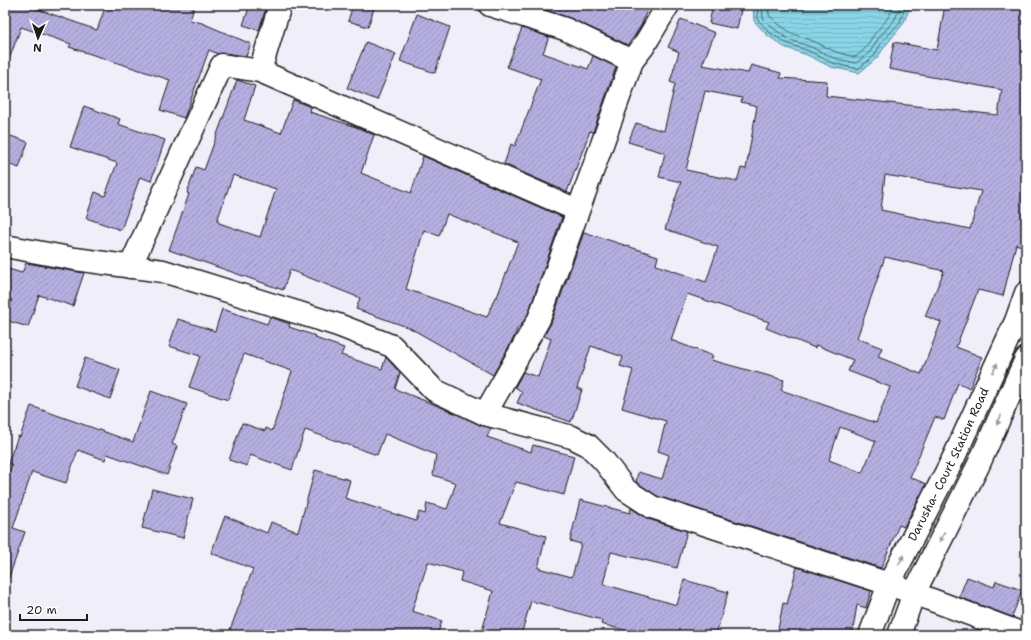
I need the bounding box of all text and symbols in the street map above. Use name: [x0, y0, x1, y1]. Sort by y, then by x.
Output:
north arrow: [18, 18, 58, 58]
text: N: [32, 40, 42, 55]
one-way arrow: [992, 362, 998, 374]
street label: Darusha- Court Station Road: [904, 385, 993, 544]
one-way arrow: [996, 415, 1002, 426]
one-way arrow: [939, 532, 945, 543]
one-way arrow: [898, 555, 904, 566]
scale bar: [20, 596, 87, 622]
text: 20 m: [26, 602, 57, 618]

